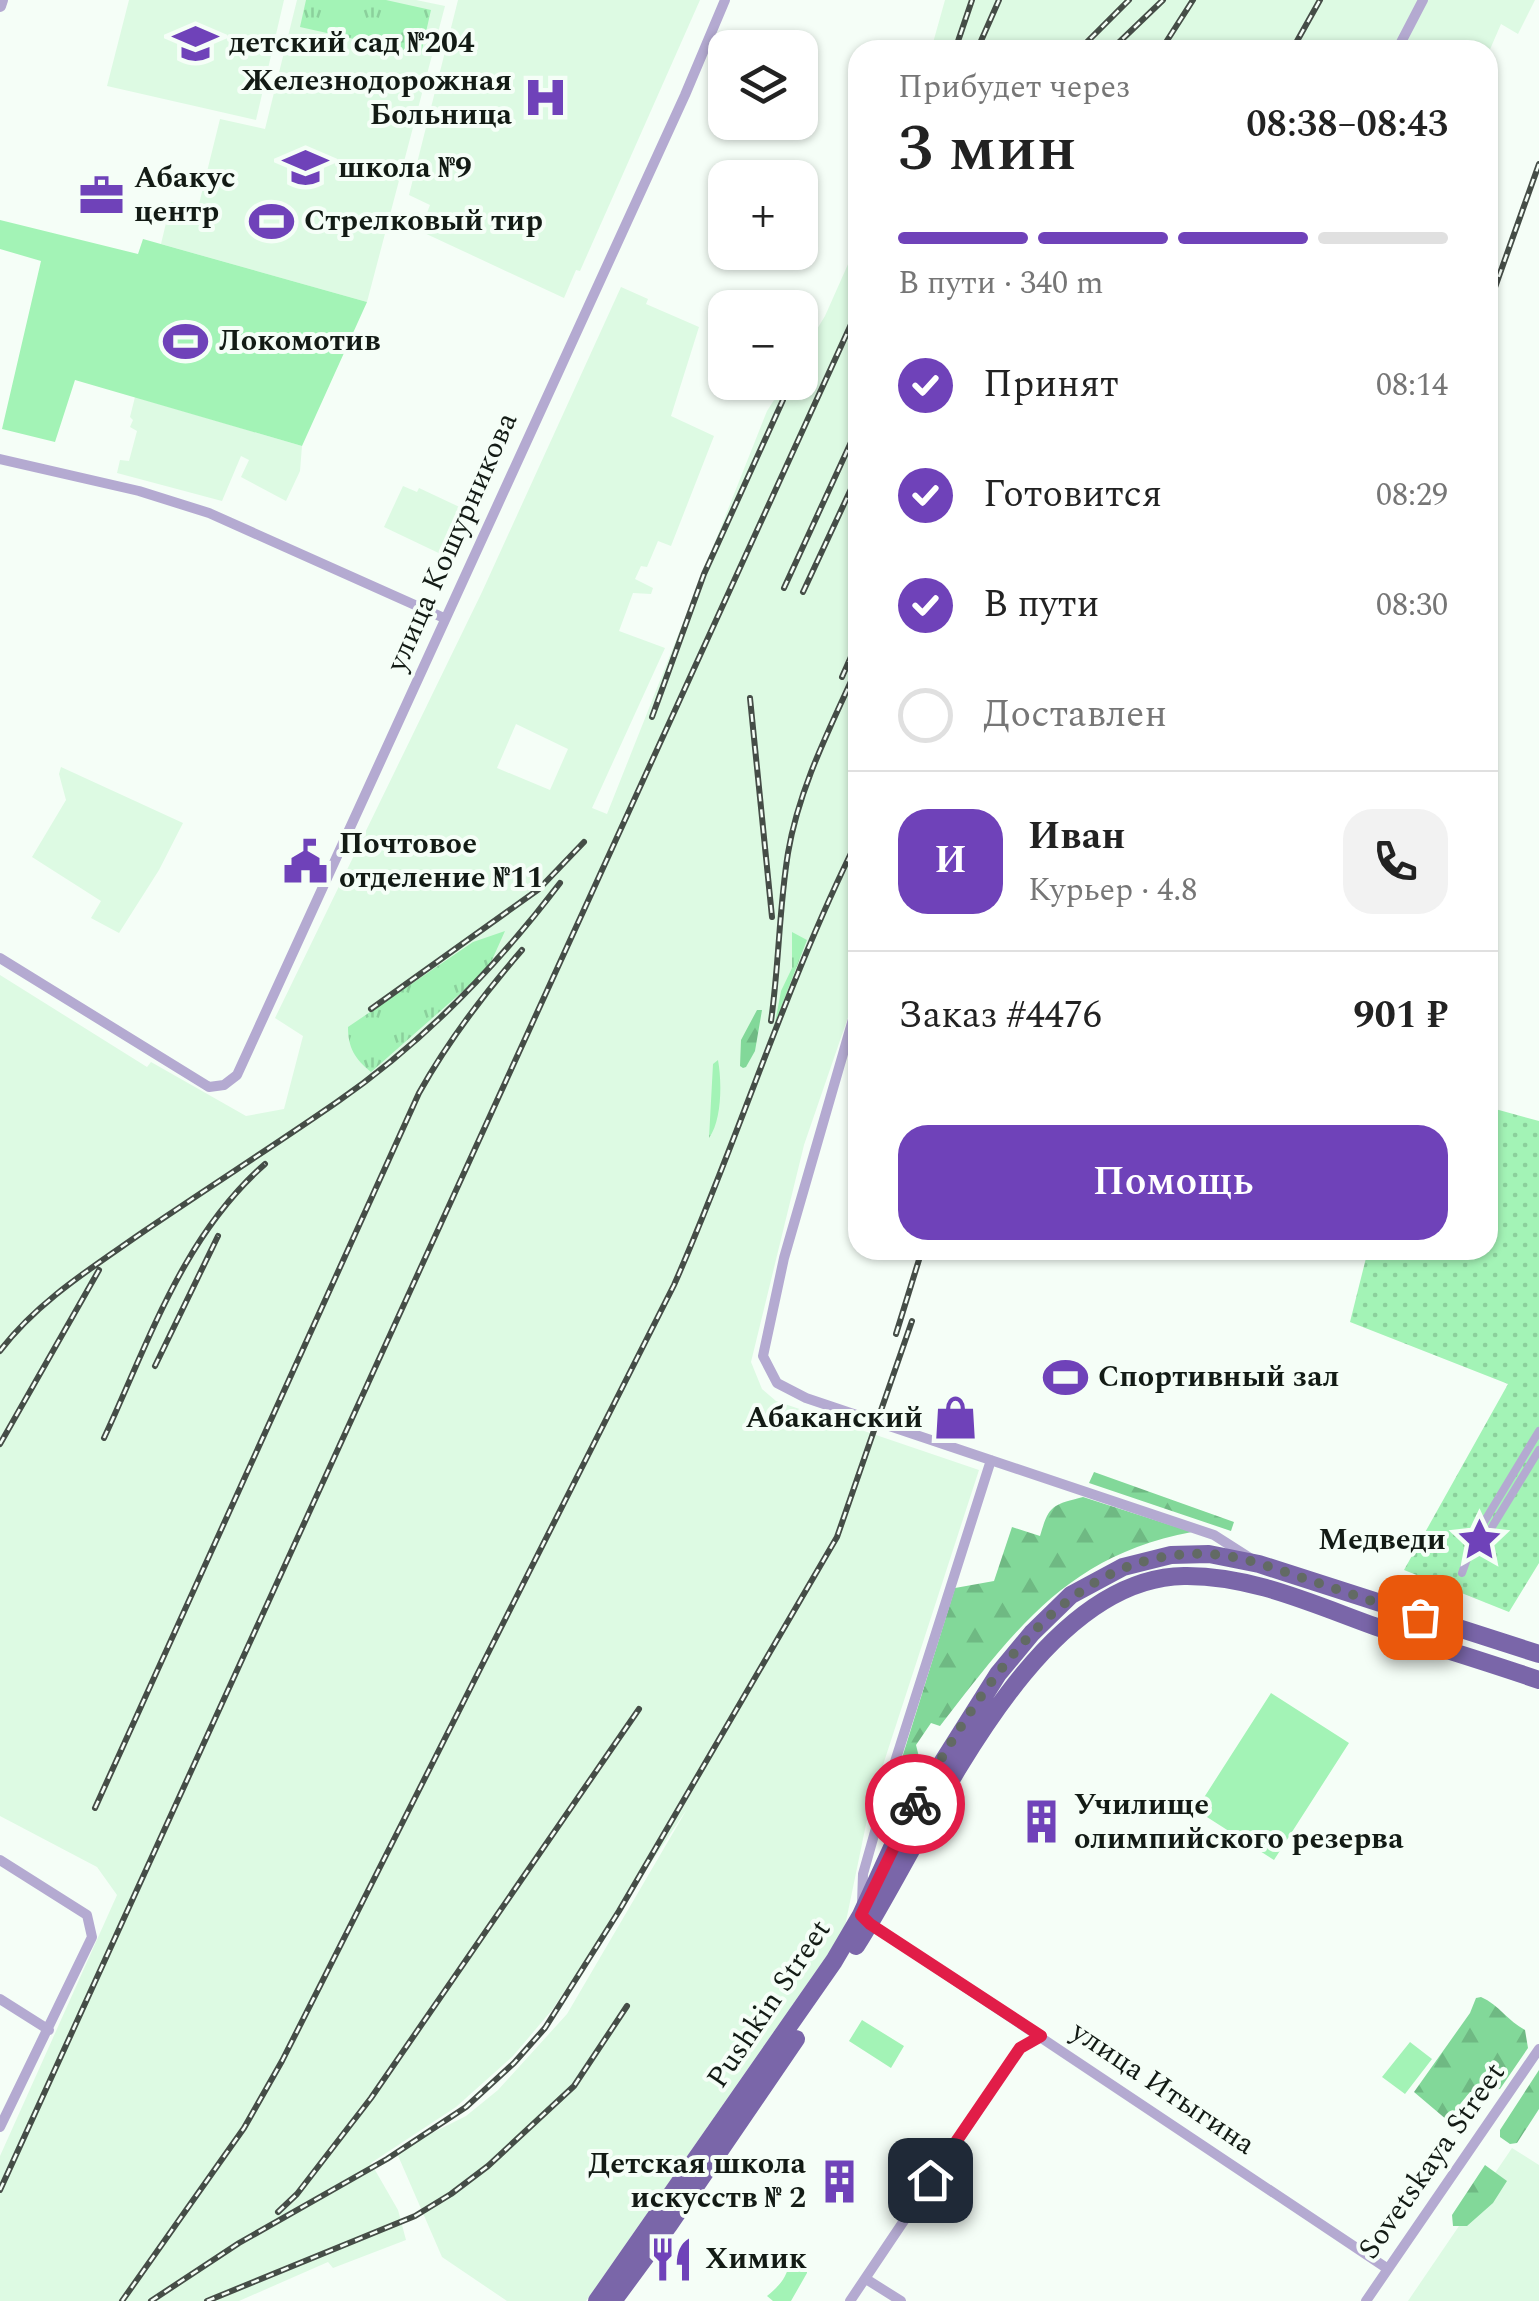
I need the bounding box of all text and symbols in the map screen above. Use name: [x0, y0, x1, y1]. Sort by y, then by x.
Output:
school or university icon: детский сад №204: [172, 19, 220, 67]
place label: детский сад №204: [229, 20, 475, 66]
map controls: [708, 30, 818, 400]
button: layers: [708, 30, 818, 140]
place label: Железнодорожная Больница: [241, 58, 513, 138]
text: Прибудет через: [898, 63, 1130, 112]
hospital icon: Железнодорожная Больница: [521, 74, 569, 122]
text: 08:38–08:43: [1246, 96, 1448, 154]
text: 3 мин: [898, 100, 1077, 199]
school or university icon: школа №9: [281, 144, 329, 192]
place label: школа №9: [338, 145, 472, 191]
place label: Абакус центр: [134, 155, 236, 235]
button: +: [708, 160, 818, 270]
office icon: Абакус центр: [77, 171, 125, 219]
sports icon: Стрелковый тир: [247, 197, 295, 245]
place label: Стрелковый тир: [304, 198, 543, 244]
text: В пути · 340 m: [898, 259, 1104, 308]
button: −: [708, 290, 818, 400]
sports icon: Локомотив: [162, 317, 210, 365]
place label: Локомотив: [219, 318, 380, 364]
text: Принят: [983, 356, 1119, 414]
icon: check: [898, 358, 953, 413]
text: 08:14: [1376, 361, 1448, 410]
street label: улица Кошурникова: [374, 405, 530, 680]
text: Готовится: [983, 466, 1162, 524]
icon: check: [898, 468, 953, 523]
text: 08:29: [1376, 471, 1448, 520]
text: В пути: [983, 576, 1099, 634]
icon: check: [898, 578, 953, 633]
text: 08:30: [1376, 581, 1448, 630]
text: Доставлен: [983, 686, 1167, 744]
text: Иван: [1028, 808, 1125, 866]
button: phone: [1343, 809, 1448, 914]
place label: Почтовое отделение №11: [339, 821, 544, 901]
text: И: [934, 832, 967, 890]
public building icon: Почтовое отделение №11: [282, 837, 330, 885]
text: Курьер · 4.8: [1028, 866, 1197, 915]
text: Заказ #4476: [898, 987, 1102, 1045]
text: 901 ₽: [1353, 987, 1448, 1045]
button: Помощь: [898, 1125, 1448, 1240]
sports icon: Спортивный зал: [1041, 1353, 1089, 1401]
place label: Спортивный зал: [1098, 1354, 1339, 1400]
shop icon: Абаканский: [932, 1394, 980, 1442]
place label: Абаканский: [745, 1395, 923, 1441]
place icon: Медведи: [1455, 1516, 1503, 1564]
place label: Медведи: [1318, 1517, 1446, 1563]
pin: [1378, 1575, 1463, 1660]
icon: bag: [1393, 1590, 1448, 1645]
courier: [865, 1754, 965, 1854]
icon: bike: [888, 1777, 943, 1832]
place label: Училище олимпийского резерва: [1074, 1782, 1404, 1862]
building icon: Училище олимпийского резерва: [1017, 1798, 1065, 1846]
street label: Pushkin Street: [695, 1910, 843, 2098]
street label: улица Итыгина: [1061, 2009, 1265, 2167]
street label: Sovetskaya Street: [1347, 2053, 1517, 2269]
pin: [888, 2138, 973, 2223]
place label: Детская школа искусств № 2: [588, 2141, 807, 2221]
icon: home: [903, 2153, 958, 2208]
building icon: Детская школа искусств № 2: [815, 2157, 863, 2205]
restaurant icon: Химик: [648, 2235, 696, 2283]
place label: Химик: [705, 2236, 807, 2282]

